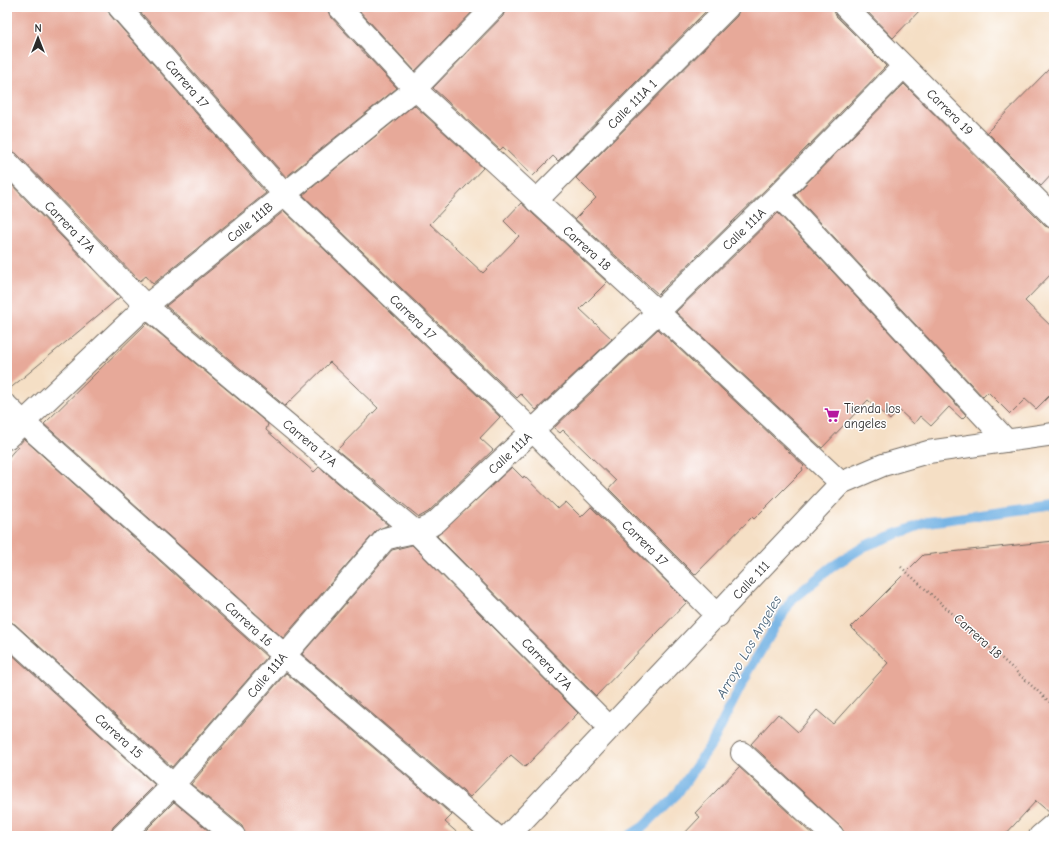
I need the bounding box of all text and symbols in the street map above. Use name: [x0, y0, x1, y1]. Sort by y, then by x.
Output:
north arrow: [18, 18, 58, 58]
text: N: [34, 22, 42, 35]
street label: Carrera 17: [162, 57, 212, 111]
street label: Calle 111A 1: [604, 76, 660, 132]
street label: Carrera 19: [924, 86, 976, 138]
street label: Carrera 17A: [42, 198, 99, 256]
street label: Calle 111B: [224, 199, 276, 245]
street label: Calle 111A: [719, 204, 769, 253]
street label: Carrera 18: [560, 223, 614, 274]
street label: Carrera 17: [387, 291, 439, 343]
place label: Tienda los angeles: [844, 401, 900, 431]
supermarket icon: Tienda los angeles: [823, 406, 841, 424]
street label: Carrera 17A: [280, 416, 340, 470]
street label: Calle 111A: [485, 429, 535, 477]
street label: Carrera 17: [619, 517, 671, 569]
street label: Calle 111: [730, 558, 772, 602]
water label: Arroyo Los Angeles: [712, 593, 785, 702]
street label: Carrera 16: [222, 599, 276, 649]
street label: Carrera 18: [951, 611, 1005, 662]
street label: Carrera 17A: [519, 635, 576, 693]
street label: Calle 111A: [244, 649, 290, 701]
street label: Carrera 15: [92, 711, 146, 761]

